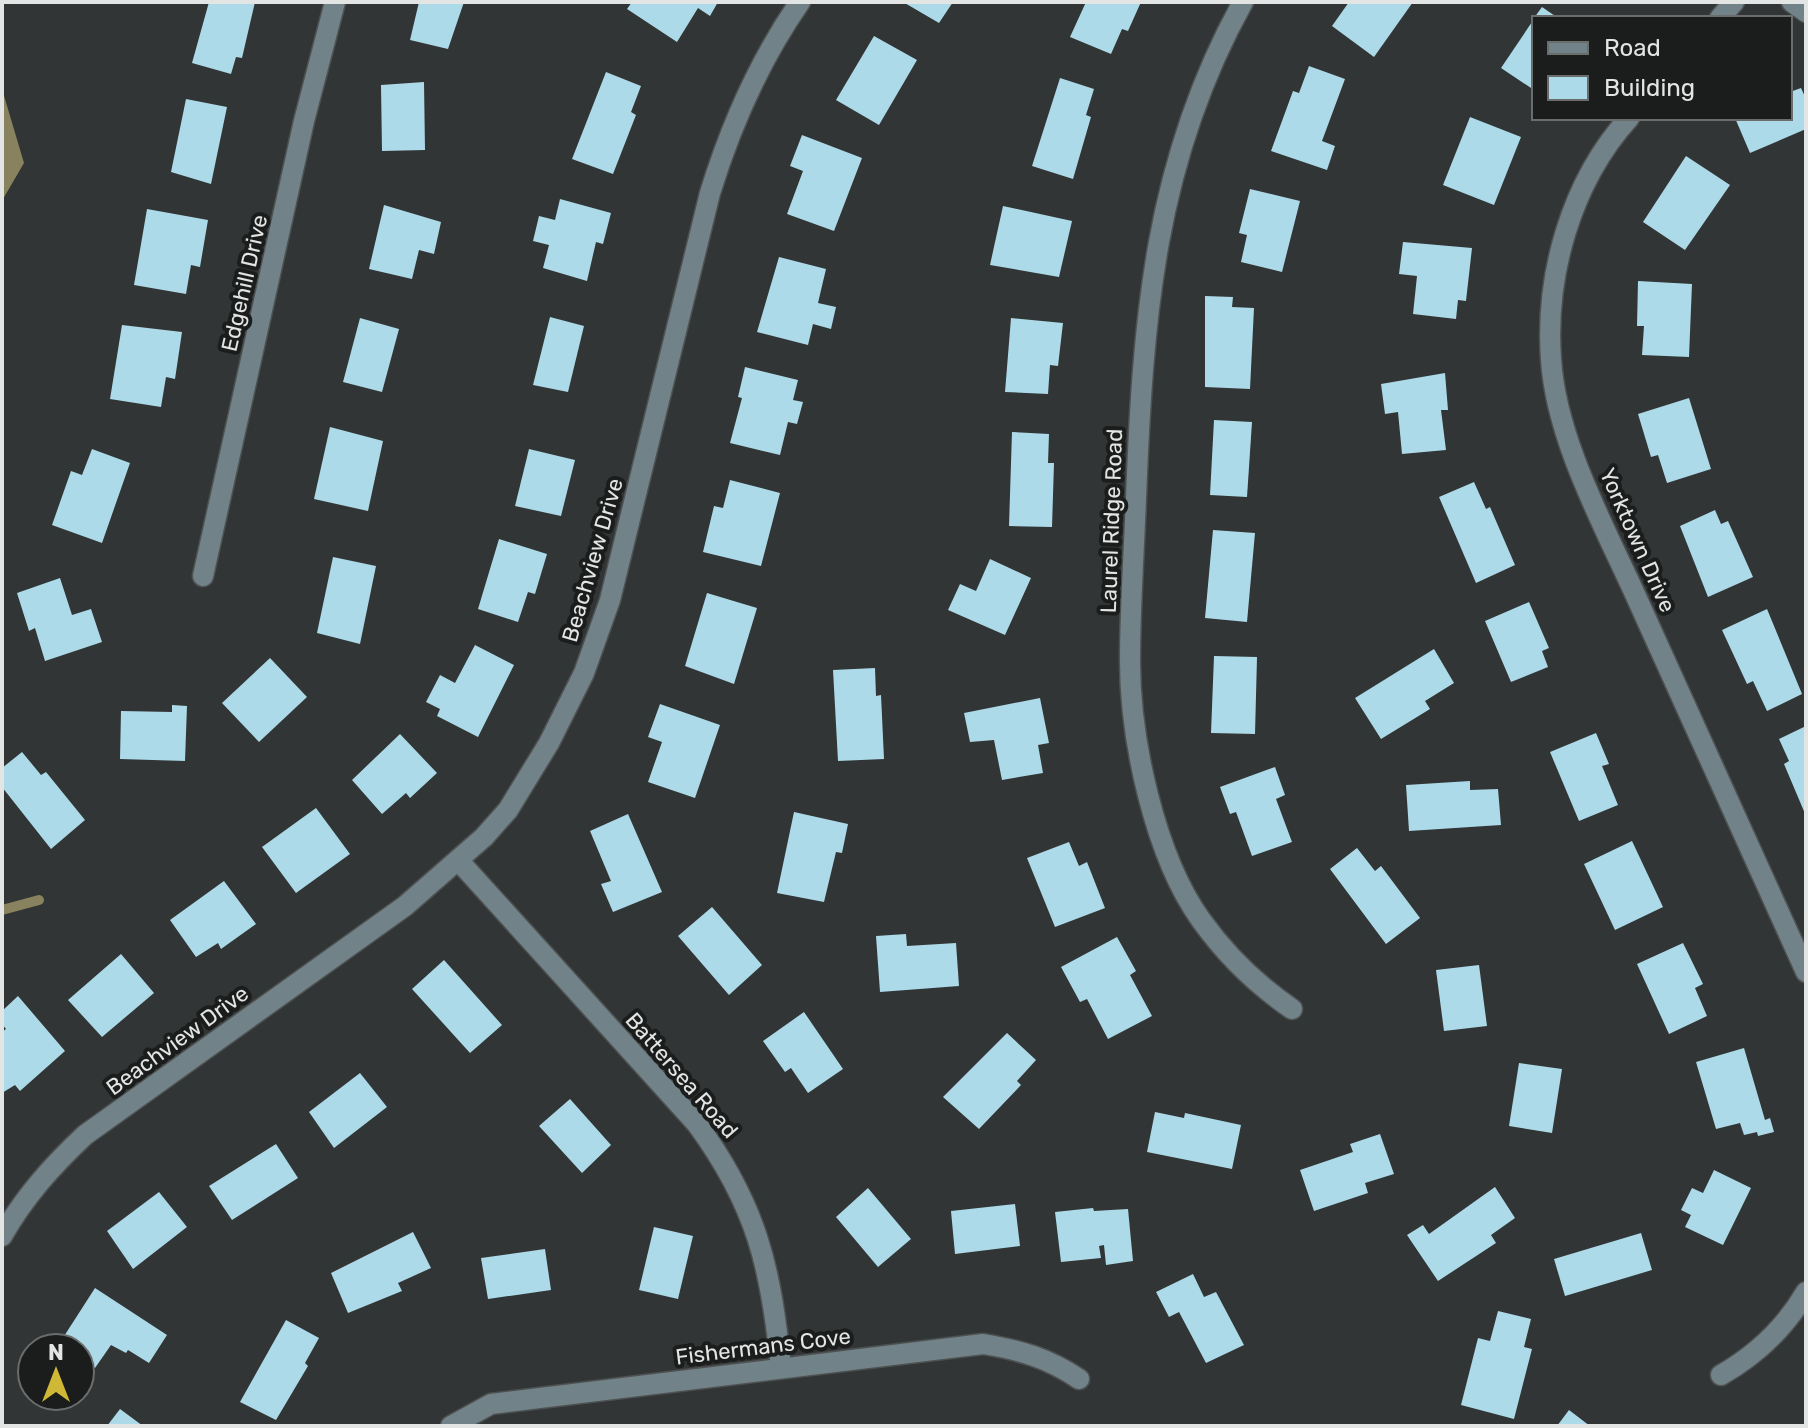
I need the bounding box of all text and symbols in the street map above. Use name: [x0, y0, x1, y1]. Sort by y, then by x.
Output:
legend: [1532, 16, 1792, 120]
text: Road: [1604, 34, 1661, 62]
text: Building: [1604, 74, 1695, 102]
street label: Edgehill Drive: [216, 212, 273, 354]
street label: Laurel Ridge Road: [1095, 428, 1128, 614]
street label: Yorktown Drive: [1594, 464, 1681, 616]
street label: Beachview Drive: [556, 475, 629, 645]
street label: Beachview Drive: [101, 980, 254, 1101]
street label: Battersea Road: [620, 1007, 744, 1144]
street label: Fishermans Cove: [674, 1322, 852, 1371]
north arrow: [16, 1332, 96, 1412]
text: N: [48, 1339, 64, 1366]

